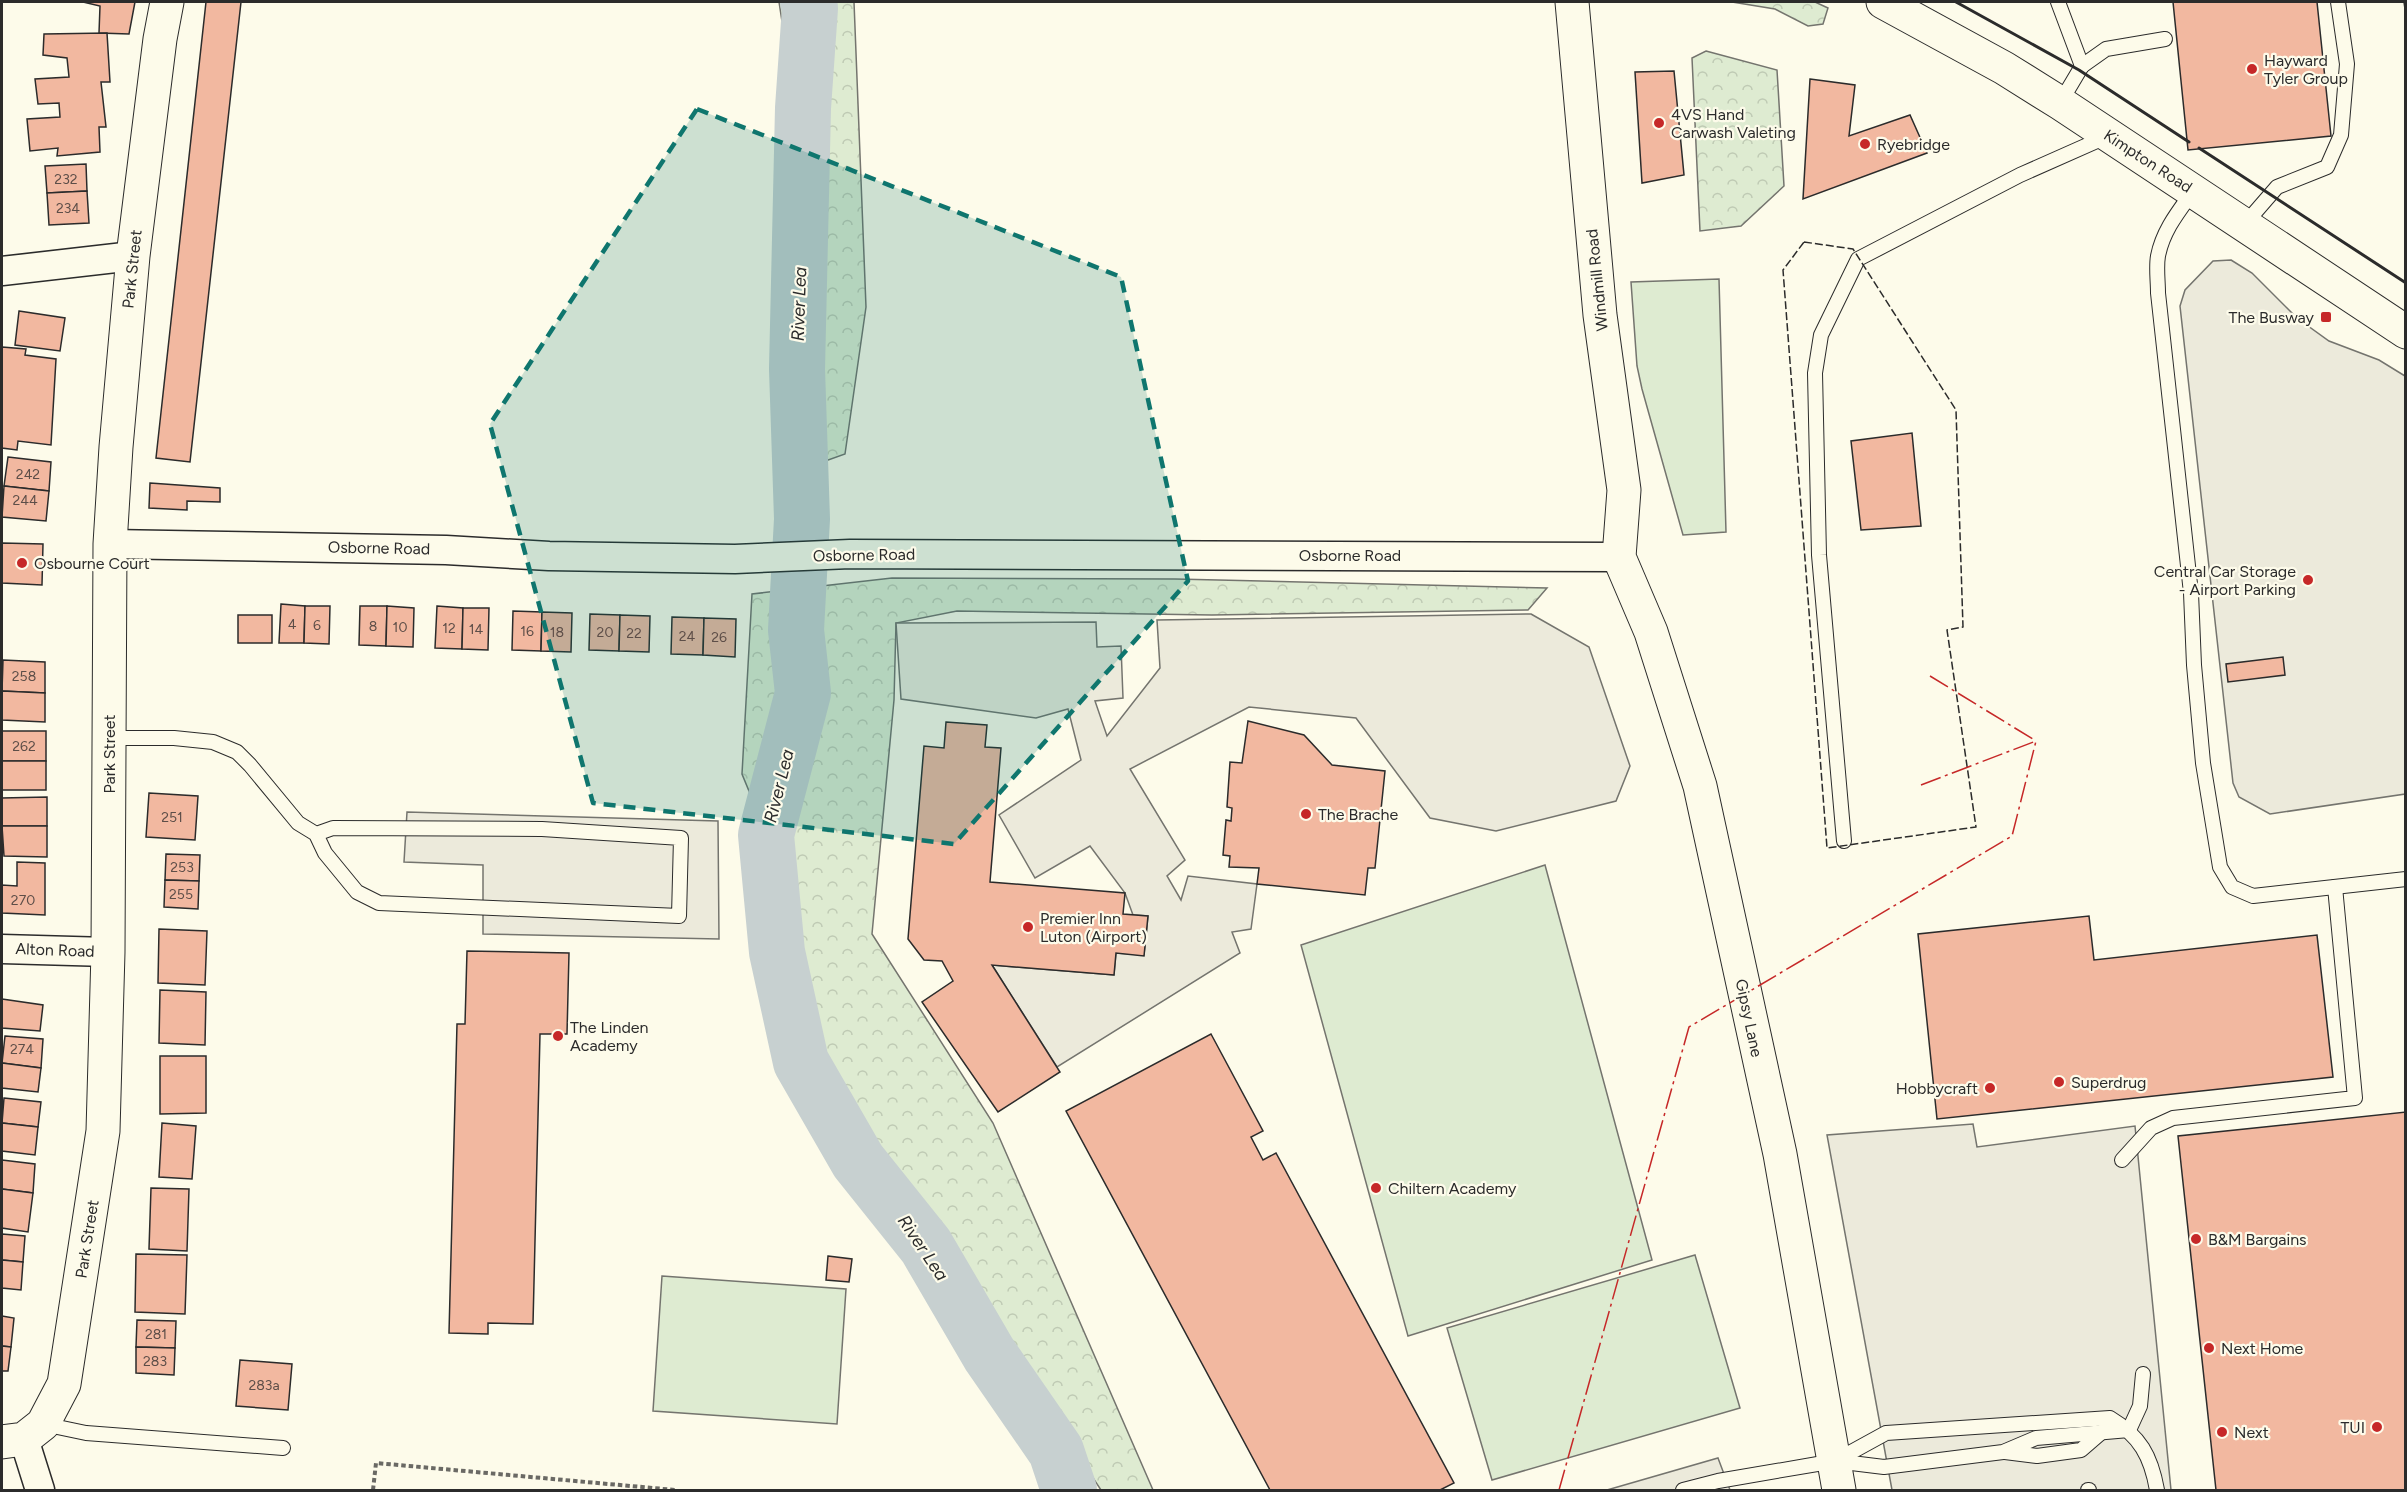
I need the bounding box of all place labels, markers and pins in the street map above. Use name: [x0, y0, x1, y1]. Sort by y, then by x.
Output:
place label: Hayward Tyler Group: [2264, 51, 2348, 88]
marker: Hayward Tyler Group: [2245, 62, 2259, 76]
place label: 4VS Hand Carwash Valeting: [1671, 105, 1796, 142]
marker: 4VS Hand Carwash Valeting: [1652, 116, 1666, 130]
place label: Ryebridge: [1877, 135, 1950, 154]
marker: Ryebridge: [1858, 137, 1872, 151]
place label: The Busway: [2229, 308, 2315, 327]
marker: The Busway: [2319, 310, 2333, 324]
place label: Osbourne Court: [34, 554, 150, 573]
marker: Osbourne Court: [15, 556, 29, 570]
place label: Central Car Storage - Airport Parking: [2154, 562, 2296, 599]
marker: Central Car Storage - Airport Parking: [2301, 573, 2315, 587]
place label: The Brache: [1318, 805, 1398, 824]
marker: The Brache: [1299, 807, 1313, 821]
place label: Premier Inn Luton (Airport): [1040, 909, 1147, 946]
marker: Premier Inn Luton (Airport): [1021, 920, 1035, 934]
place label: The Linden Academy: [570, 1018, 649, 1055]
marker: The Linden Academy: [551, 1029, 565, 1043]
place label: Superdrug: [2071, 1073, 2146, 1092]
marker: Superdrug: [2052, 1075, 2066, 1089]
place label: Hobbycraft: [1896, 1079, 1978, 1098]
marker: Hobbycraft: [1983, 1081, 1997, 1095]
place label: Chiltern Academy: [1388, 1179, 1517, 1198]
marker: Chiltern Academy: [1369, 1181, 1383, 1195]
place label: B&M Bargains: [2208, 1230, 2307, 1249]
marker: B&M Bargains: [2189, 1232, 2203, 1246]
place label: Next Home: [2221, 1339, 2304, 1358]
marker: Next Home: [2202, 1341, 2216, 1355]
place label: TUI: [2341, 1418, 2365, 1437]
marker: TUI: [2370, 1420, 2384, 1434]
place label: Next: [2234, 1423, 2269, 1442]
marker: Next: [2215, 1425, 2229, 1439]

